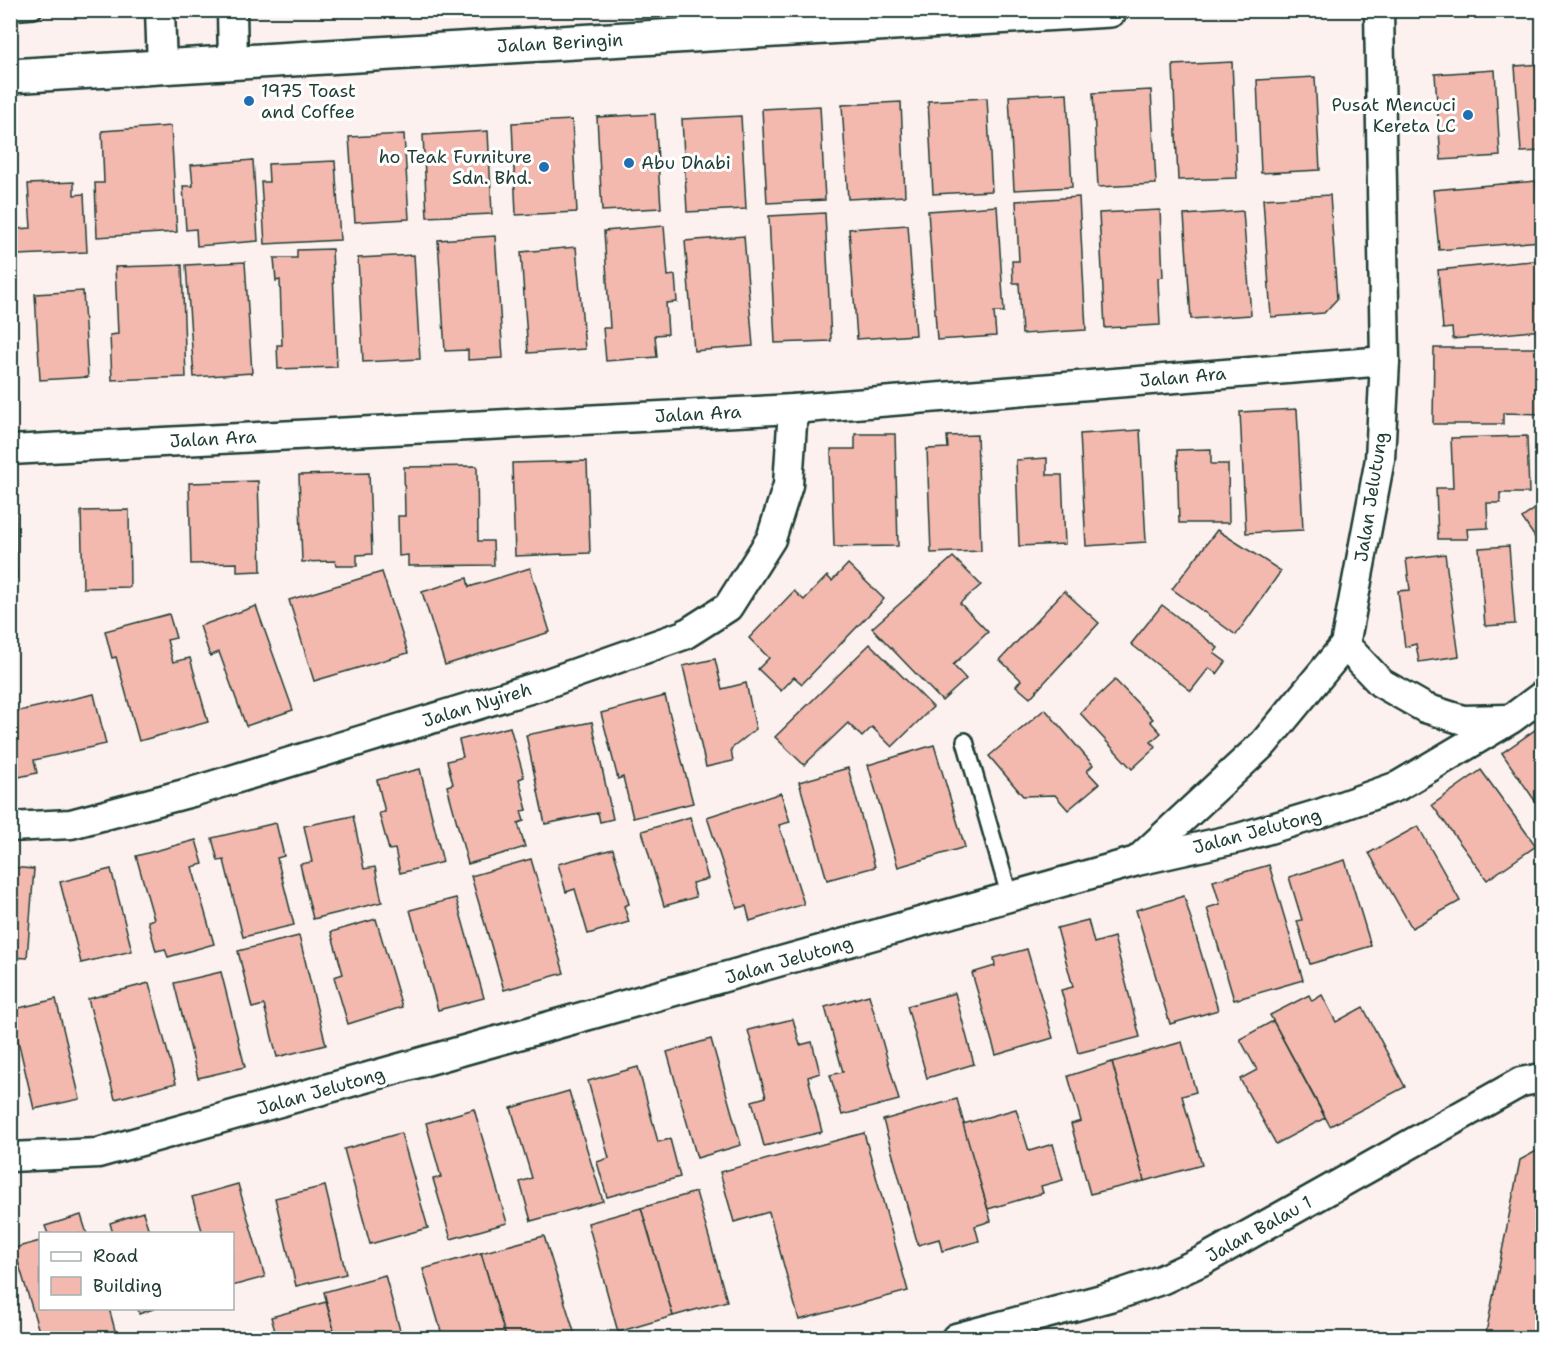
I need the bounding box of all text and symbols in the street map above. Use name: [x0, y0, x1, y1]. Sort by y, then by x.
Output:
street label: Jalan Beringin: [496, 28, 624, 58]
place label: 1975 Toast and Coffee: [261, 79, 356, 124]
place label: Pusat Mencuci Kereta LC: [1331, 93, 1456, 138]
marker: 1975 Toast and Coffee: [242, 94, 256, 108]
marker: Pusat Mencuci Kereta LC: [1461, 108, 1475, 122]
place label: ho Teak Furniture Sdn. Bhd.: [379, 145, 532, 190]
place label: Abu Dhabi: [641, 151, 731, 175]
marker: Abu Dhabi: [622, 156, 636, 170]
marker: ho Teak Furniture Sdn. Bhd.: [537, 160, 551, 174]
street label: Jalan Ara: [1139, 361, 1227, 393]
street label: Jalan Ara: [654, 400, 742, 428]
street label: Jalan Ara: [169, 425, 257, 453]
street label: Jalan Jelutung: [1349, 430, 1393, 564]
street label: Jalan Nyireh: [420, 677, 534, 733]
street label: Jalan Jelutong: [1190, 802, 1324, 860]
street label: Jalan Jelutong: [722, 930, 856, 990]
street label: Jalan Jelutong: [254, 1061, 388, 1121]
street label: Jalan Balau 1: [1202, 1190, 1316, 1268]
legend: [39, 1232, 234, 1310]
text: Road: [93, 1244, 138, 1268]
text: Building: [93, 1274, 162, 1298]

